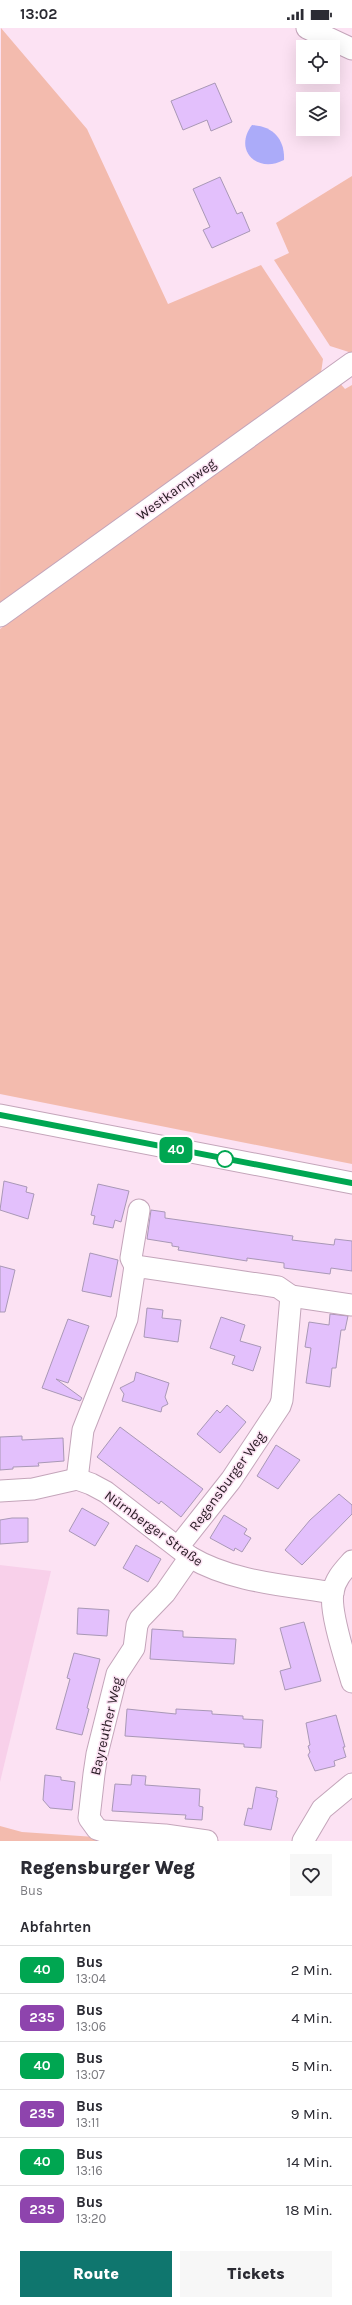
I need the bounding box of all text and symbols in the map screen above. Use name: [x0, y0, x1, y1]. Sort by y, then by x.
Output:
text: 13:02: [20, 5, 57, 23]
map controls: [296, 40, 340, 136]
button: locate: [296, 40, 340, 84]
button: layers: [296, 92, 340, 136]
street label: Westkampweg: [133, 455, 219, 524]
line badge: 40: [158, 1137, 194, 1163]
text: 40: [167, 1141, 185, 1158]
unlabelled marker: [216, 1150, 234, 1168]
street label: Regensburger Weg: [186, 1428, 269, 1534]
street label: Nürnberger Straße: [101, 1487, 206, 1570]
street label: Bayreuther Weg: [87, 1675, 126, 1777]
button: heart: [290, 1854, 332, 1896]
text: Regensburger Weg: [20, 1857, 195, 1879]
text: Bus: [20, 1883, 43, 1898]
text: Abfahrten: [20, 1918, 91, 1936]
text: Bus: [76, 1953, 103, 1971]
text: 40: [33, 1961, 51, 1978]
text: 2 Min.: [291, 1961, 332, 1979]
text: 13:04: [76, 1971, 106, 1986]
text: Bus: [76, 2001, 103, 2019]
text: 235: [29, 2009, 55, 2026]
text: 4 Min.: [291, 2009, 332, 2027]
text: 13:06: [76, 2019, 106, 2034]
text: Bus: [76, 2049, 103, 2067]
text: 40: [33, 2057, 51, 2074]
text: 5 Min.: [291, 2057, 332, 2075]
text: 13:07: [76, 2067, 105, 2082]
text: Bus: [76, 2097, 103, 2115]
text: 235: [29, 2105, 55, 2122]
text: 9 Min.: [291, 2105, 332, 2123]
text: 13:11: [76, 2115, 100, 2130]
text: Bus: [76, 2145, 103, 2163]
text: 40: [33, 2153, 51, 2170]
text: 14 Min.: [286, 2153, 332, 2171]
text: 13:16: [76, 2163, 103, 2178]
text: Bus: [76, 2193, 103, 2211]
text: 235: [29, 2201, 55, 2218]
text: 18 Min.: [285, 2201, 332, 2219]
text: 13:20: [76, 2211, 106, 2226]
button: Route: [20, 2251, 172, 2297]
button: Tickets: [180, 2251, 332, 2297]

